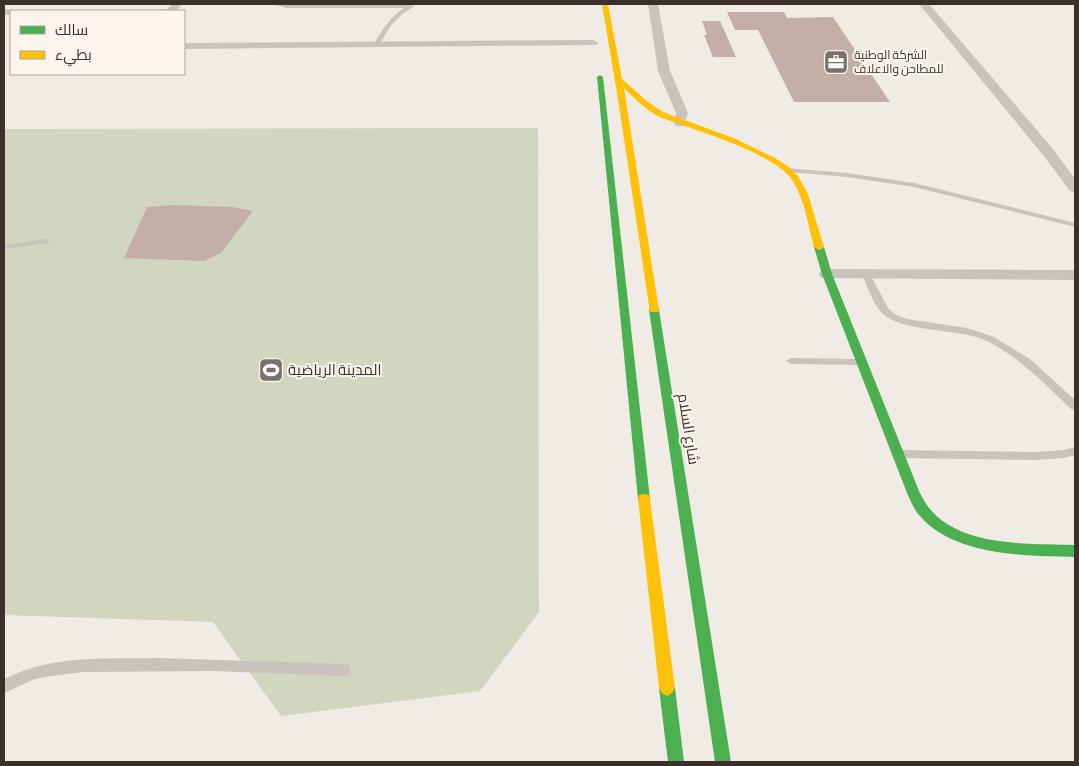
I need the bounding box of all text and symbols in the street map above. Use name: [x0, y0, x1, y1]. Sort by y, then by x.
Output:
legend: [10, 10, 185, 75]
text: سالك: [55, 21, 88, 40]
text: بطيء: [55, 46, 92, 67]
place label: الشركة الوطنية للمطاحن والاعلاف: [854, 48, 944, 77]
office icon: الشركة الوطنية للمطاحن والاعلاف: [823, 49, 849, 75]
sports icon: المدينة الرياضية: [258, 357, 284, 383]
place label: المدينة الرياضية: [288, 361, 381, 380]
street label: شارع السلام: [672, 392, 703, 466]

